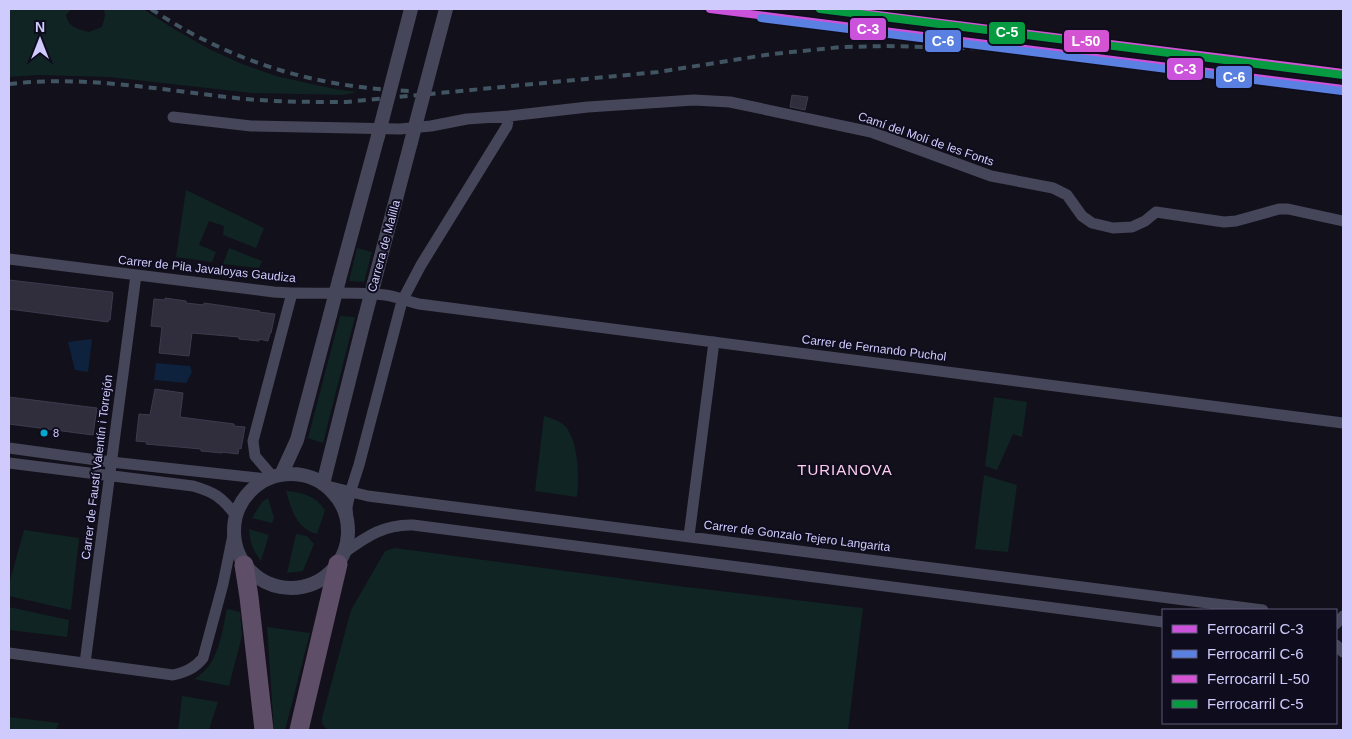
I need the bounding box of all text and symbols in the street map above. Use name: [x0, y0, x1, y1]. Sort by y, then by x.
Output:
north arrow: [15, 15, 65, 65]
line badge: C-3: [849, 17, 887, 41]
text: N: [35, 19, 45, 35]
text: C-3: [857, 21, 879, 37]
line badge: C-5: [988, 21, 1026, 45]
text: C-5: [996, 24, 1018, 40]
line badge: C-6: [924, 29, 962, 53]
line badge: L-50: [1063, 29, 1110, 53]
text: C-6: [932, 33, 954, 49]
text: L-50: [1072, 33, 1101, 49]
line badge: C-3: [1166, 57, 1204, 81]
text: C-3: [1174, 61, 1196, 77]
line badge: C-6: [1215, 65, 1253, 89]
text: C-6: [1223, 69, 1245, 85]
street label: Camí del Molí de les Fonts: [856, 109, 996, 169]
street label: Carrera de Malilla: [365, 198, 403, 294]
street label: Carrer de Pila Javaloyas Gaudiza: [117, 253, 297, 285]
street label: Carrer de Fernando Puchol: [801, 332, 947, 364]
street label: Carrer de Faustí Valentín i Torrejón: [79, 374, 115, 560]
place label: 8: [53, 427, 59, 439]
marker: 8: [39, 428, 49, 438]
district label: TURIANOVA: [797, 461, 893, 478]
street label: Carrer de Gonzalo Tejero Langarita: [703, 518, 891, 554]
legend: [1162, 609, 1337, 724]
text: Ferrocarril C-3: [1207, 620, 1304, 637]
text: Ferrocarril C-6: [1207, 645, 1304, 662]
text: Ferrocarril L-50: [1207, 670, 1310, 687]
text: Ferrocarril C-5: [1207, 695, 1304, 712]

